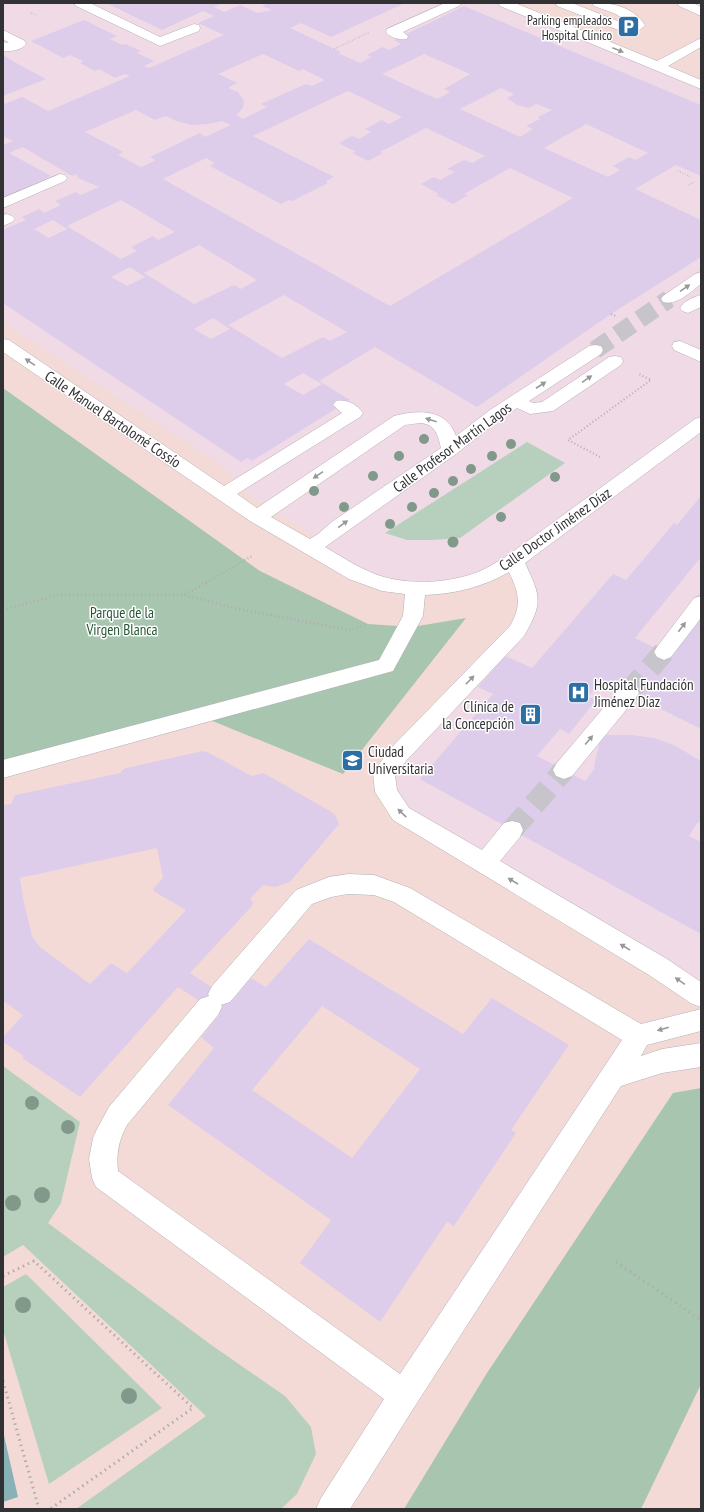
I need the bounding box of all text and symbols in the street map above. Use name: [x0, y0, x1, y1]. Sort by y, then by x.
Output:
place label: Parking empleados Hospital Clínico: [527, 12, 612, 44]
parking icon: Parking empleados Hospital Clínico: [615, 14, 641, 40]
one-way arrow: [612, 47, 624, 53]
one-way arrow: [680, 284, 690, 292]
one-way arrow: [24, 358, 35, 366]
street label: Calle Manuel Bartolomé Cossío: [41, 366, 185, 472]
one-way arrow: [581, 376, 593, 383]
one-way arrow: [535, 382, 546, 389]
street label: Calle Profesor Martín Lagos: [389, 398, 515, 496]
one-way arrow: [425, 417, 437, 423]
one-way arrow: [313, 471, 324, 479]
street label: Calle Doctor Jiménez Díaz: [495, 483, 615, 575]
one-way arrow: [337, 520, 348, 528]
park label: Parque de la Virgen Blanca: [85, 603, 158, 639]
one-way arrow: [678, 622, 687, 633]
one-way arrow: [465, 675, 475, 685]
place label: Hospital Fundación Jiménez Díaz: [593, 675, 694, 711]
hospital icon: Hospital Fundación Jiménez Díaz: [566, 680, 592, 706]
place label: Clínica de la Concepción: [442, 697, 514, 733]
building icon: Clínica de la Concepción: [517, 702, 543, 728]
one-way arrow: [584, 735, 593, 746]
place label: Ciudad Universitaria: [368, 742, 434, 778]
school or university icon: Ciudad Universitaria: [339, 747, 365, 773]
one-way arrow: [397, 808, 407, 818]
one-way arrow: [507, 877, 519, 884]
one-way arrow: [619, 943, 631, 950]
one-way arrow: [674, 977, 685, 985]
one-way arrow: [657, 1026, 669, 1032]

